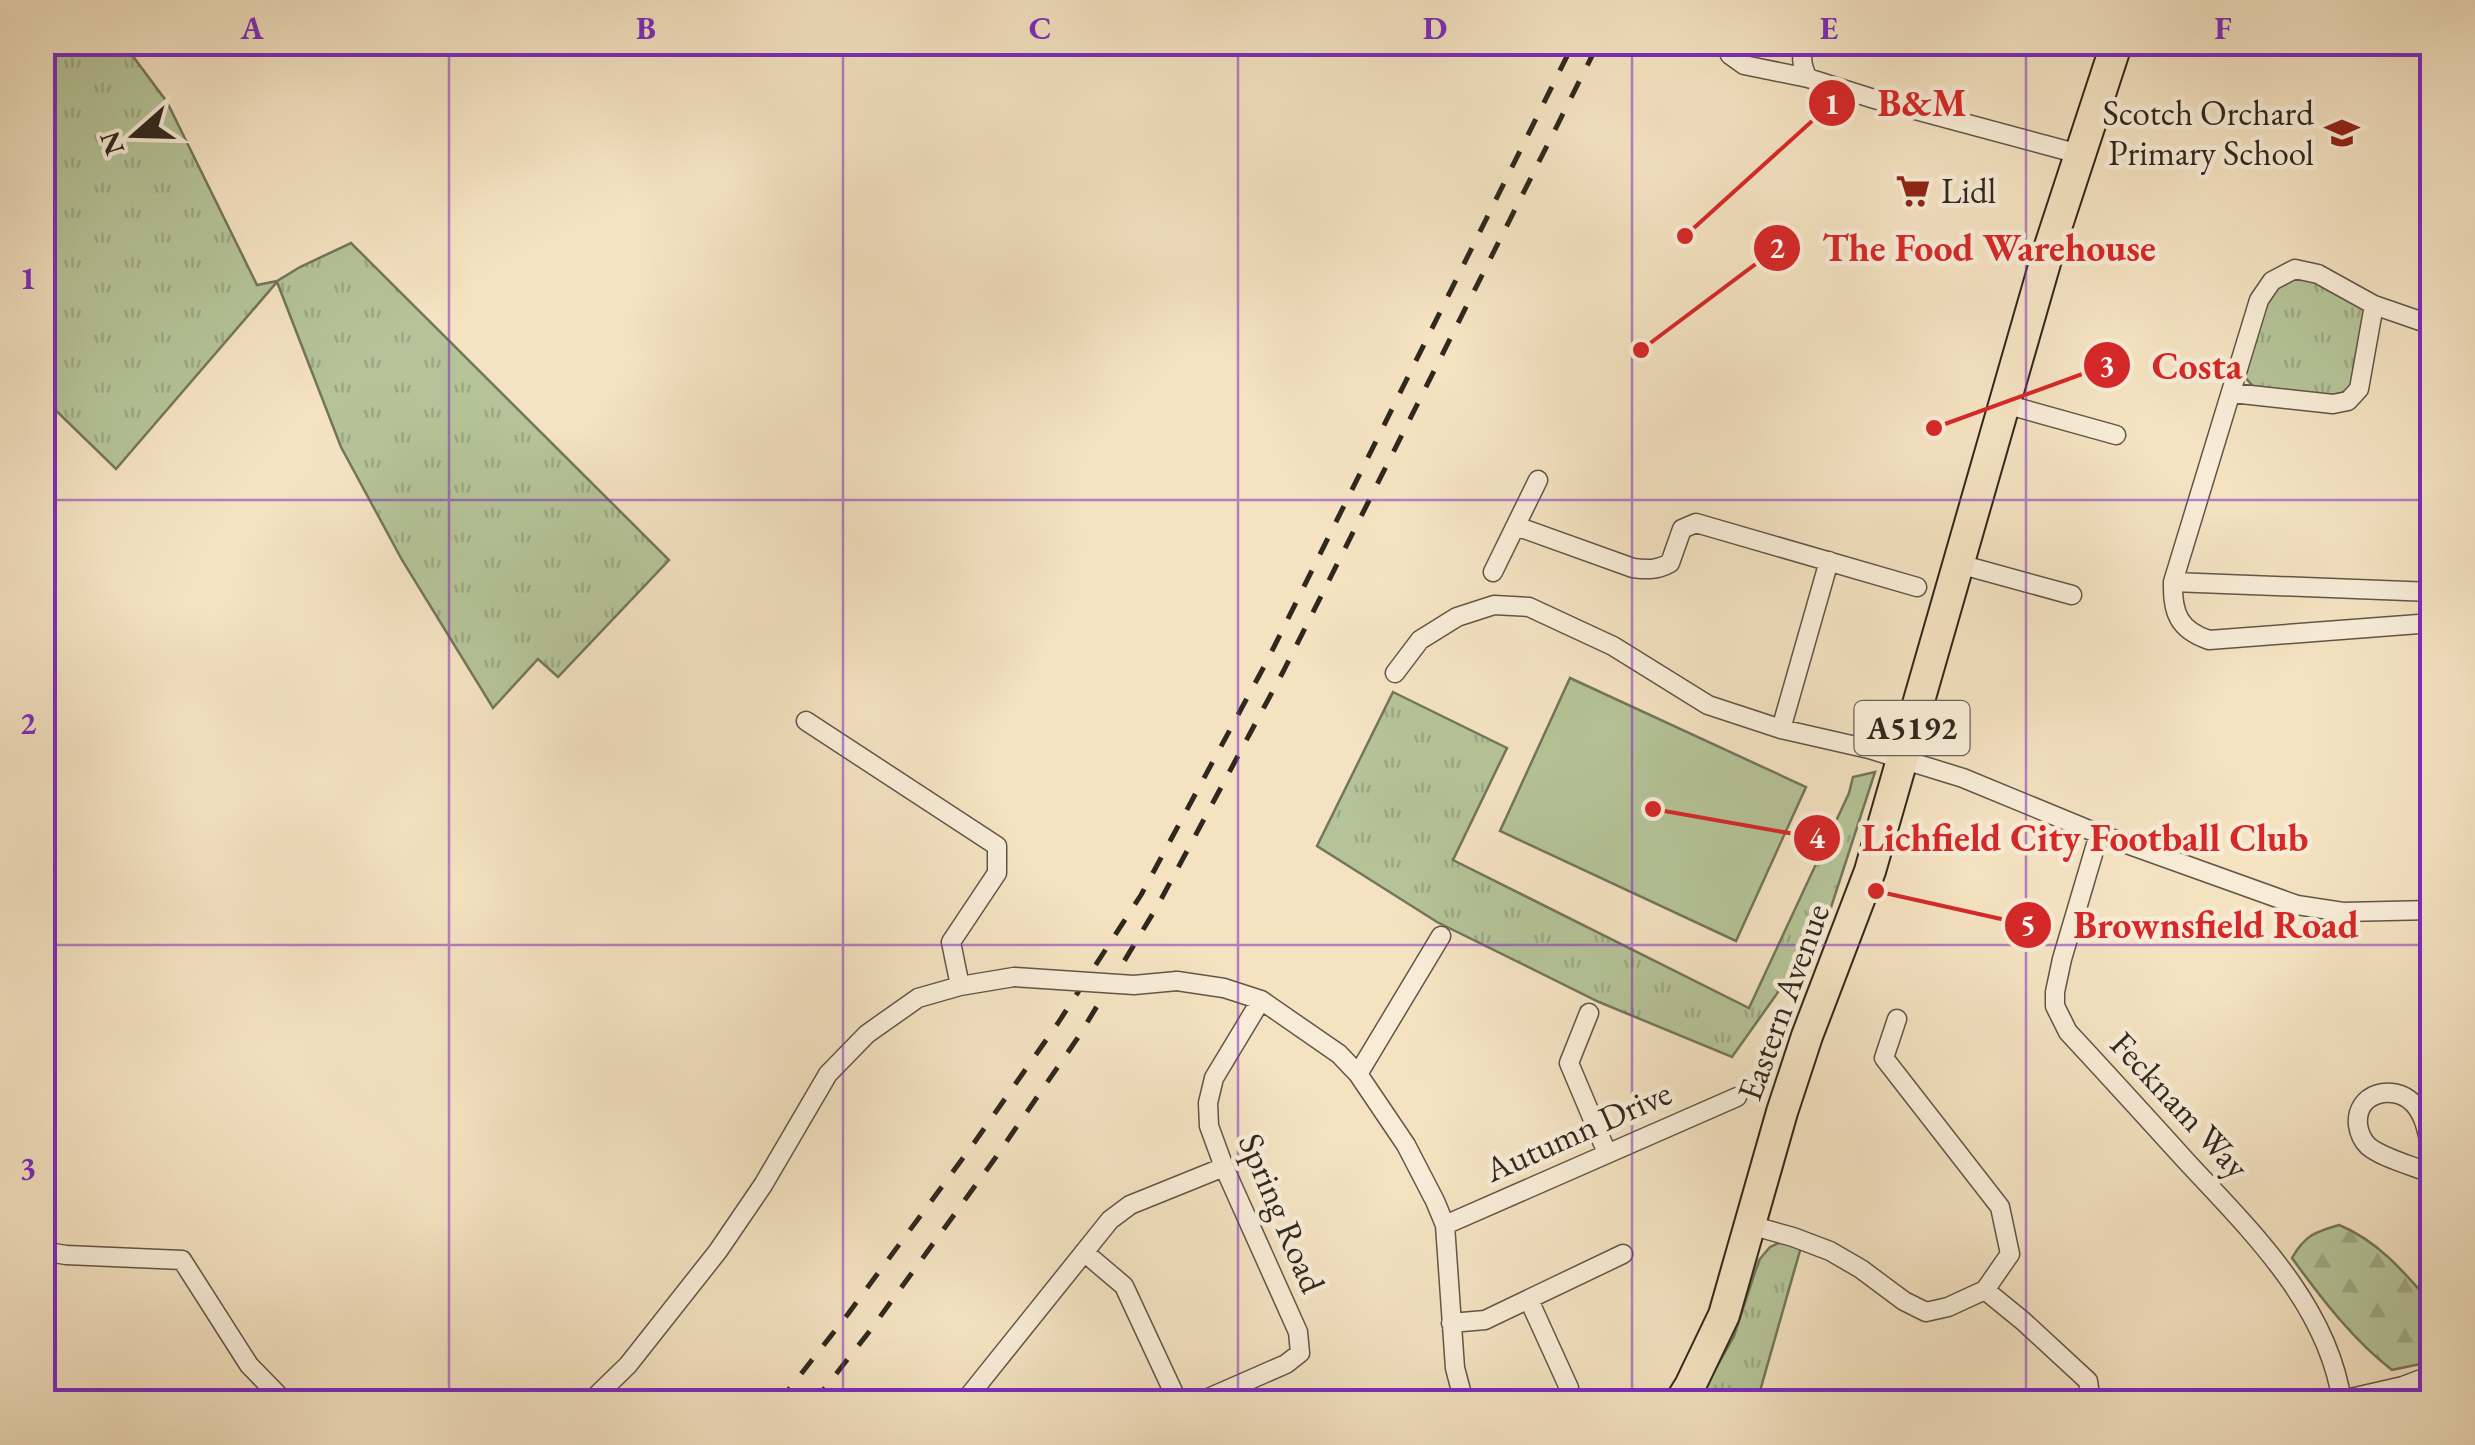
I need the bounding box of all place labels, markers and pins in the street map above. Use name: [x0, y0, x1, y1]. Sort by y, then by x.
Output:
callout: B&M: [1807, 69, 1986, 137]
place label: Scotch Orchard Primary School: [2103, 90, 2314, 175]
school or university icon: Scotch Orchard Primary School: [2323, 114, 2361, 152]
place label: Lidl: [1941, 168, 1996, 213]
supermarket icon: Lidl: [1894, 172, 1932, 210]
callout: The Food Warehouse: [1752, 214, 2175, 282]
callout: Costa: [2082, 331, 2263, 399]
callout: Lichfield City Football Club: [1792, 804, 2329, 872]
callout: Brownsfield Road: [2003, 891, 2379, 959]

